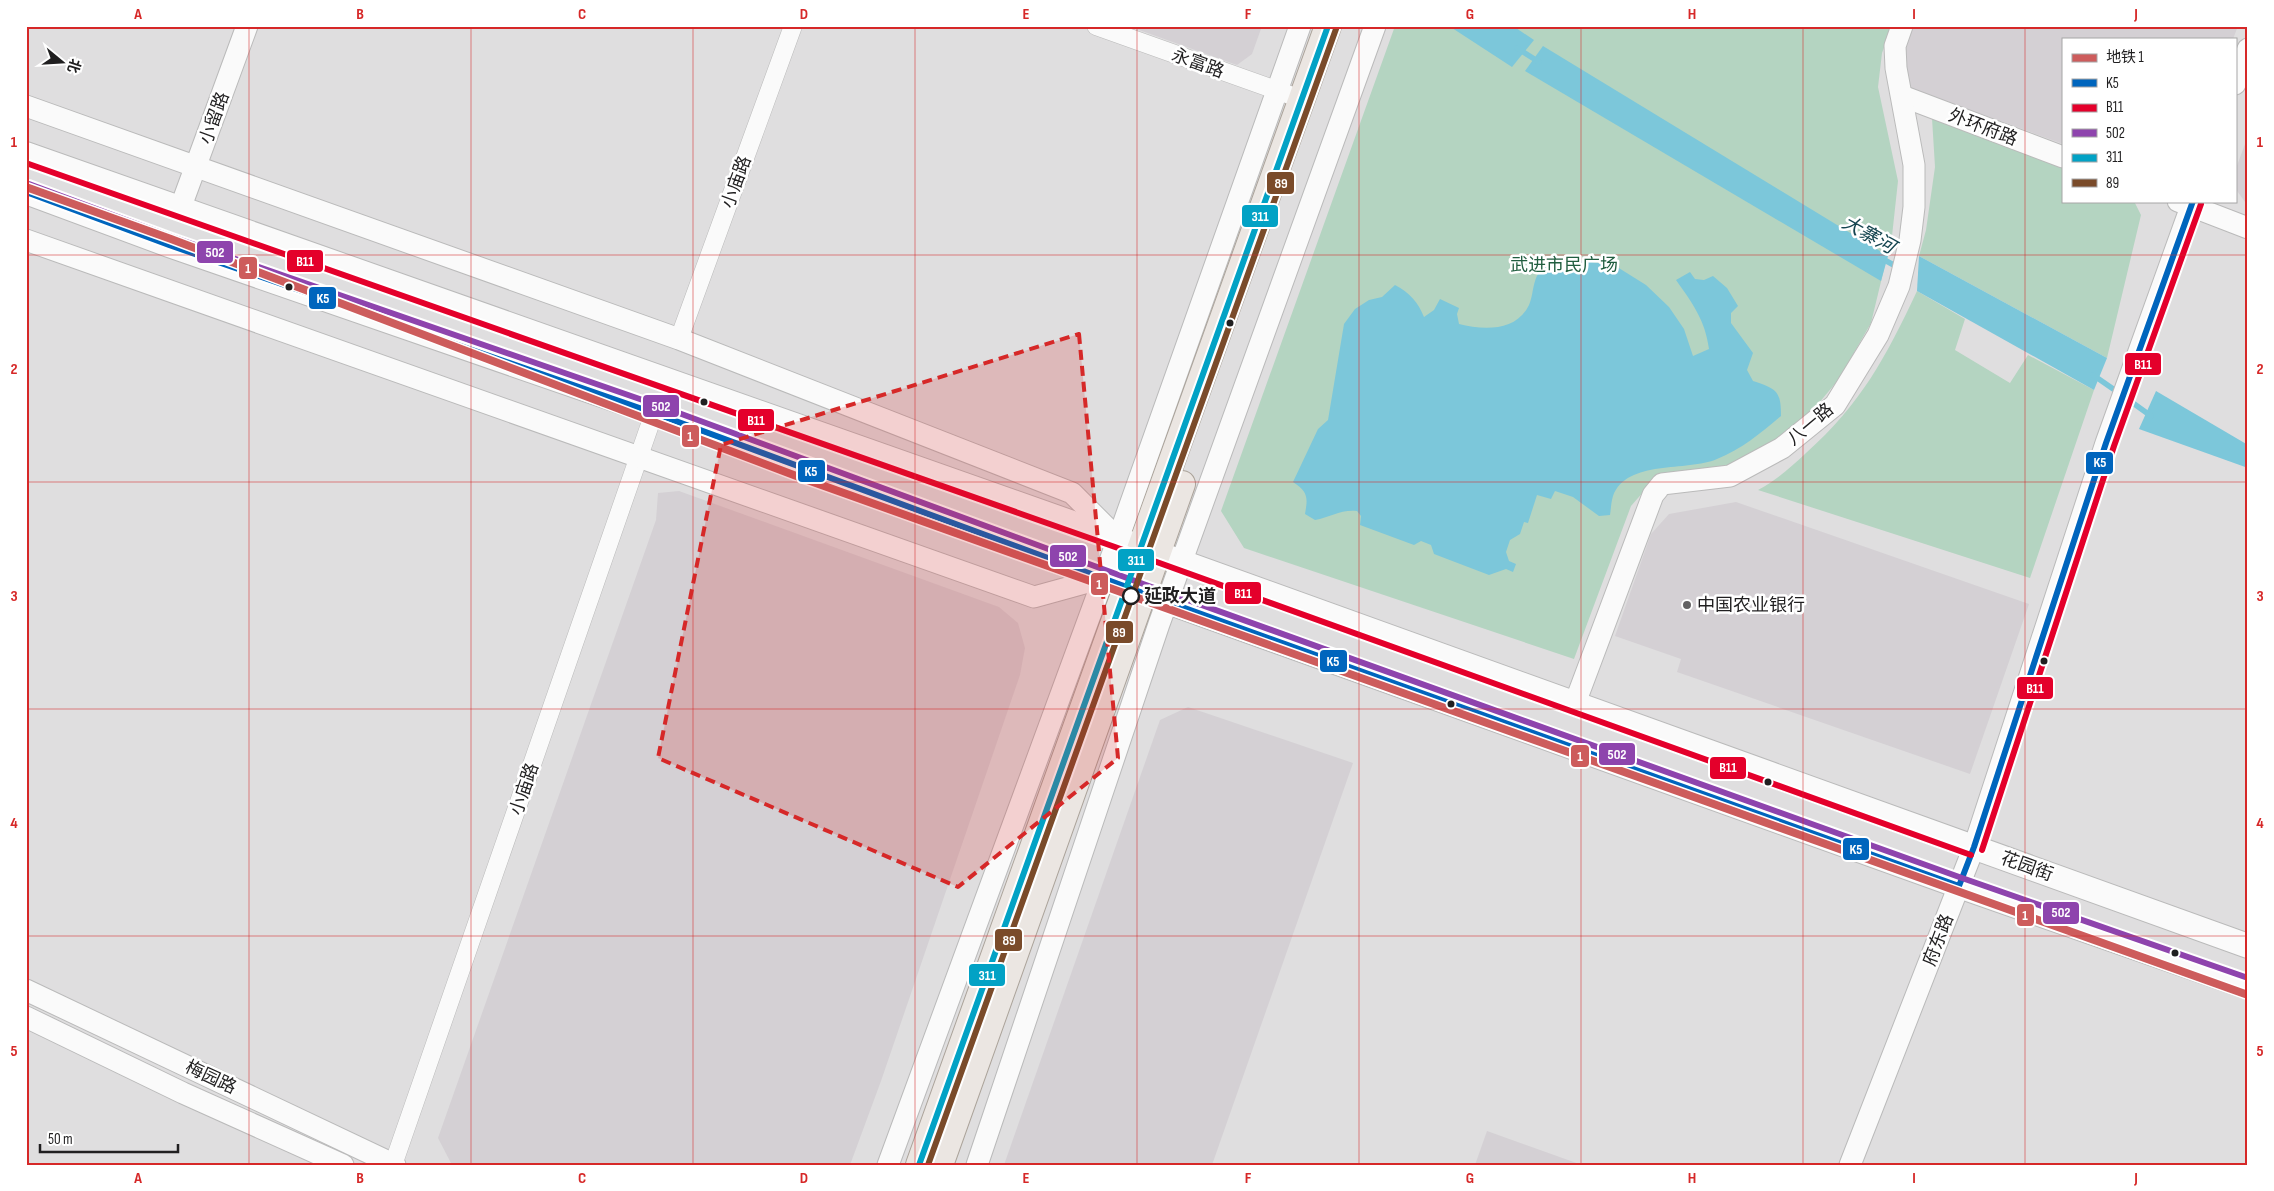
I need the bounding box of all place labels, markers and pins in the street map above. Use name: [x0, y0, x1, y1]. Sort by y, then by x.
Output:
unlabelled marker: [284, 282, 294, 292]
unlabelled marker: [1225, 318, 1235, 328]
unlabelled marker: [699, 397, 709, 407]
place label: 延政大道: [1144, 585, 1216, 607]
marker: 延政大道: [1122, 587, 1140, 605]
place label: 中国农业银行: [1697, 595, 1805, 616]
marker: 中国农业银行: [1681, 599, 1693, 611]
unlabelled marker: [2039, 656, 2049, 666]
unlabelled marker: [1446, 699, 1456, 709]
unlabelled marker: [1763, 777, 1773, 787]
unlabelled marker: [2170, 948, 2180, 958]

